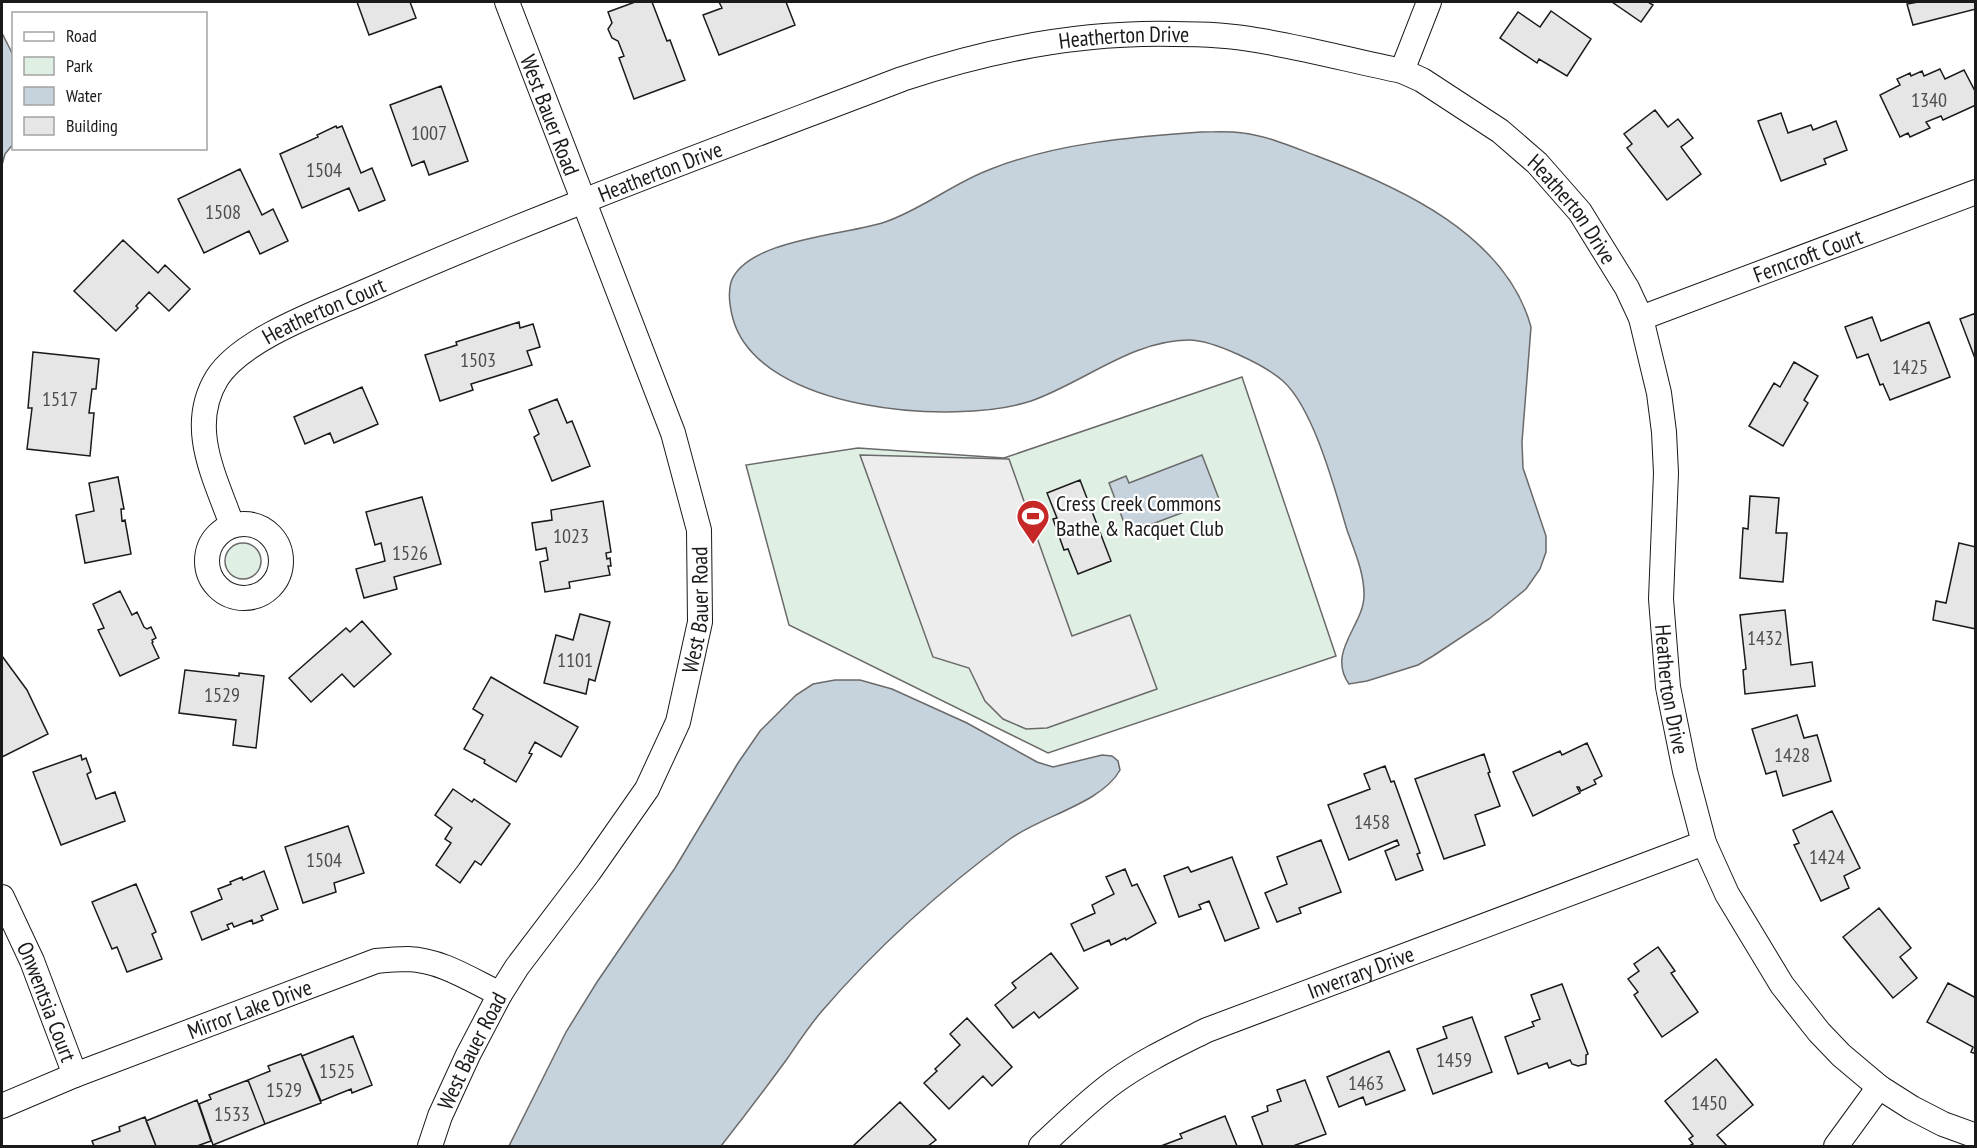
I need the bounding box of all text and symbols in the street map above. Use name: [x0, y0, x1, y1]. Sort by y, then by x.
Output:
legend: [12, 12, 207, 150]
street label: Heatherton Drive: [1057, 20, 1189, 55]
text: Road: [66, 24, 97, 47]
street label: West Bauer Road: [514, 51, 586, 179]
text: Park: [66, 54, 93, 77]
text: Water: [66, 84, 102, 107]
house number: 1340: [1911, 87, 1947, 113]
text: Building: [66, 114, 118, 137]
house number: 1007: [411, 120, 447, 146]
street label: Heatherton Drive: [594, 135, 726, 208]
street label: Heatherton Drive: [1522, 148, 1623, 269]
house number: 1504: [306, 157, 342, 183]
house number: 1508: [205, 199, 241, 225]
street label: Ferncroft Court: [1749, 222, 1866, 289]
street label: Heatherton Court: [257, 271, 390, 350]
house number: 1503: [460, 347, 496, 373]
house number: 1425: [1892, 354, 1928, 380]
house number: 1517: [42, 386, 78, 412]
place label: Cress Creek Commons Bathe & Racquet Club: [1056, 489, 1224, 542]
sports icon: Cress Creek Commons Bathe & Racquet Club: [1015, 498, 1051, 545]
house number: 1023: [553, 523, 589, 549]
house number: 1526: [392, 540, 428, 566]
street label: West Bauer Road: [675, 546, 714, 676]
street label: Heatherton Drive: [1649, 623, 1695, 757]
house number: 1432: [1747, 625, 1783, 651]
house number: 1101: [557, 647, 593, 673]
house number: 1529: [204, 682, 240, 708]
house number: 1428: [1774, 742, 1810, 768]
house number: 1458: [1354, 809, 1390, 835]
house number: 1424: [1809, 844, 1845, 870]
house number: 1504: [306, 847, 342, 873]
street label: Onwentsia Court: [11, 937, 83, 1066]
street label: Inverrary Drive: [1303, 939, 1418, 1005]
street label: Mirror Lake Drive: [183, 973, 316, 1045]
street label: West Bauer Road: [431, 987, 512, 1114]
house number: 1459: [1436, 1047, 1472, 1073]
house number: 1525: [319, 1058, 355, 1084]
house number: 1463: [1348, 1070, 1384, 1096]
house number: 1529: [266, 1077, 302, 1103]
house number: 1450: [1691, 1090, 1727, 1116]
house number: 1533: [214, 1101, 250, 1127]

